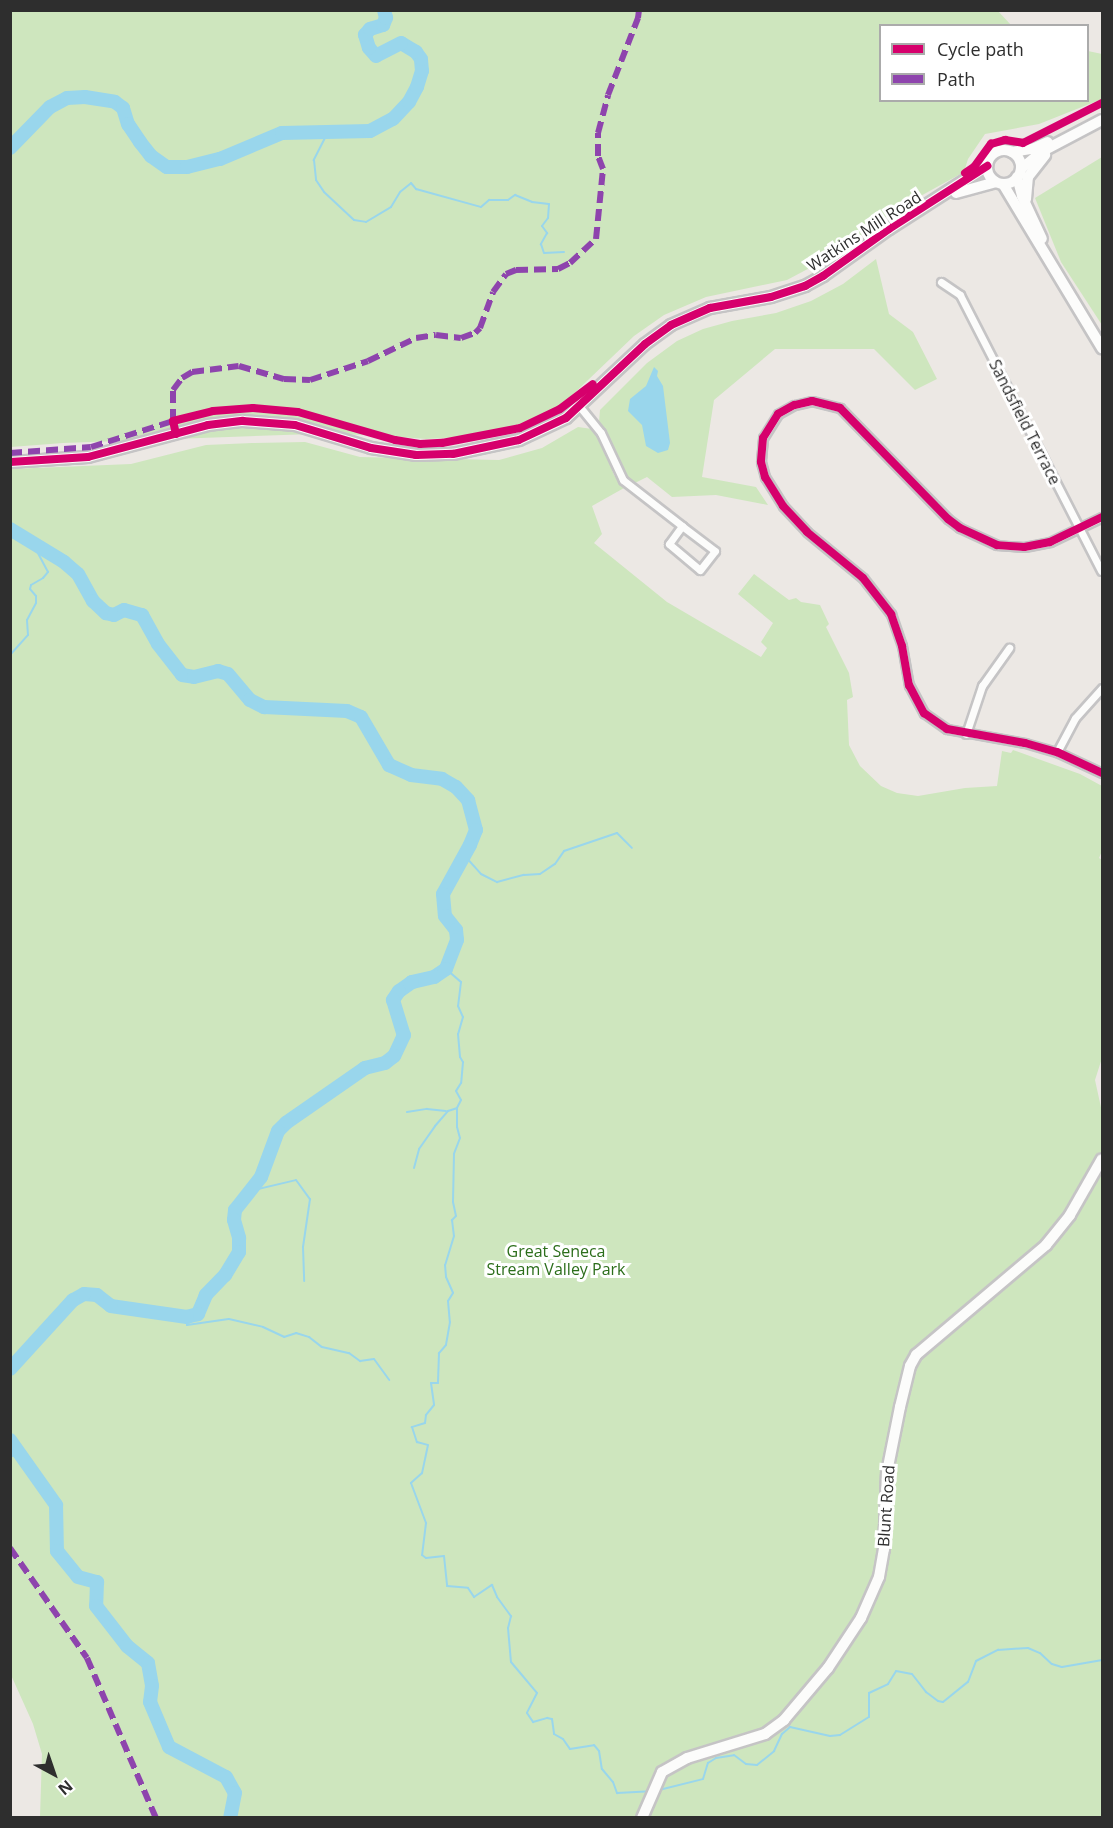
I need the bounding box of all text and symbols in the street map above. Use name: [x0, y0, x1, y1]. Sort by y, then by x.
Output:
legend: [879, 24, 1089, 102]
text: Cycle path: [937, 37, 1024, 61]
text: Path: [937, 67, 975, 91]
street label: Watkins Mill Road: [803, 187, 925, 275]
street label: Sandsfield Terrace: [985, 356, 1065, 488]
park label: Great Seneca Stream Valley Park: [487, 1241, 625, 1279]
street label: Blunt Road: [874, 1464, 898, 1548]
north arrow: [24, 1744, 84, 1804]
text: N: [54, 1775, 78, 1800]

